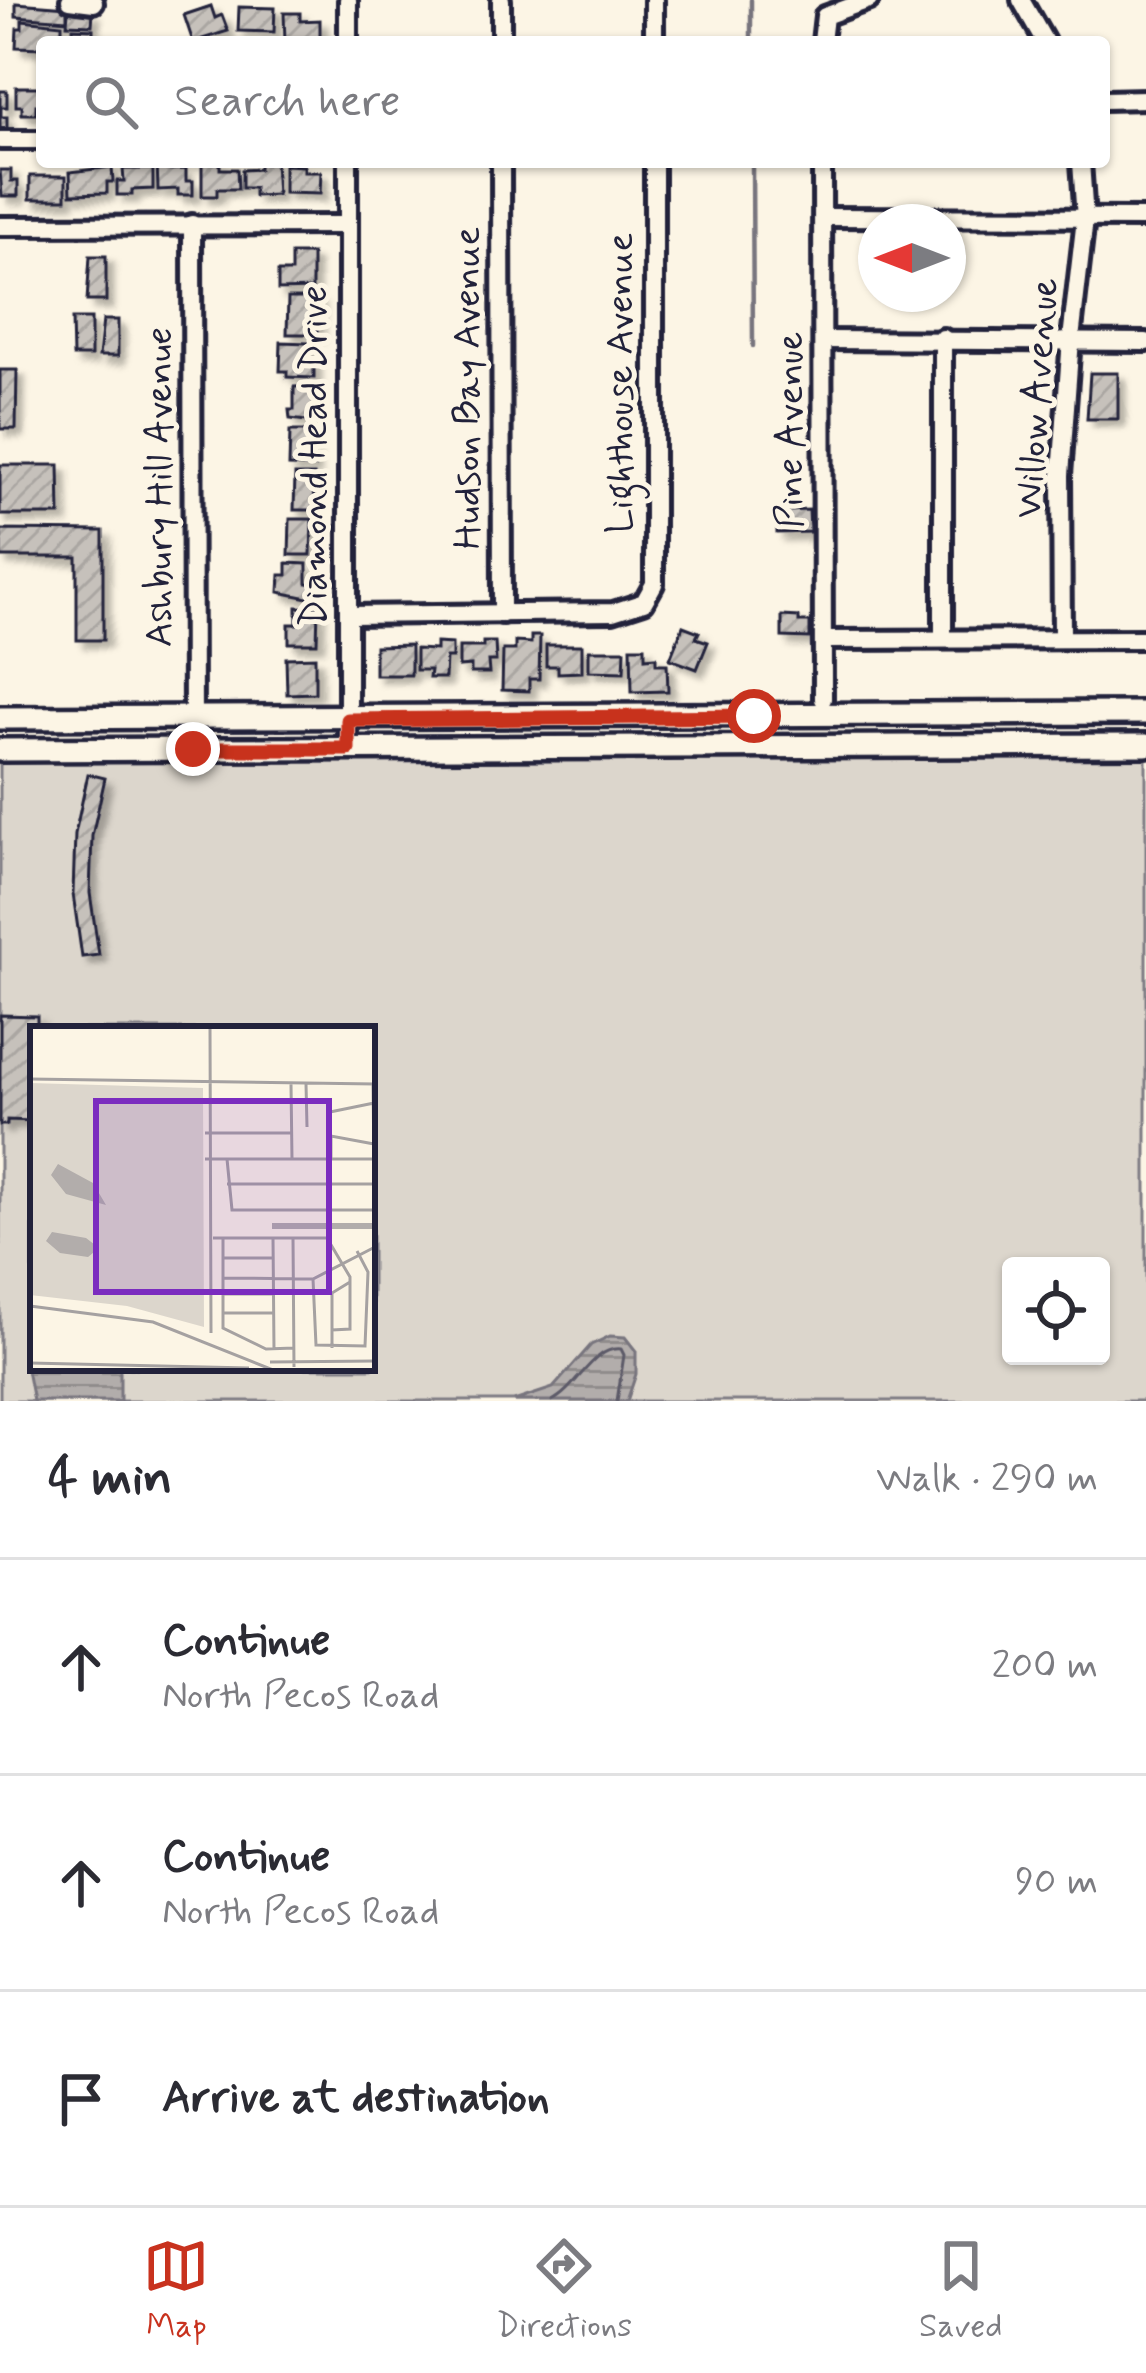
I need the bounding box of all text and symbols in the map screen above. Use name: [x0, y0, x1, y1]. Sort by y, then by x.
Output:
search box: [36, 36, 1110, 168]
icon: search: [78, 69, 144, 135]
text: Search here: [174, 73, 401, 132]
north arrow: [858, 204, 966, 312]
street label: Hudson Bay Avenue: [443, 227, 494, 549]
street label: Lighthouse Avenue: [596, 233, 650, 533]
street label: Willow Avenue: [1004, 276, 1072, 520]
street label: Diamond Head Drive: [290, 285, 341, 627]
street label: Ashbury Hill Avenue: [135, 327, 186, 647]
street label: Pine Avenue: [766, 332, 817, 528]
route start: [727, 689, 781, 743]
route end: [166, 722, 220, 776]
inset map: [30, 1026, 375, 1371]
map controls: [1002, 1257, 1110, 1365]
button: locate: [1002, 1257, 1110, 1365]
text: 4 min: [48, 1446, 172, 1512]
text: Walk · 290 m: [876, 1454, 1098, 1505]
text: Continue: [162, 1612, 330, 1671]
icon: ahead: [48, 1634, 114, 1700]
text: 200 m: [992, 1641, 1098, 1692]
text: North Pecos Road: [162, 1671, 439, 1722]
text: Continue: [162, 1828, 330, 1887]
icon: ahead: [48, 1850, 114, 1916]
text: 90 m: [1015, 1857, 1098, 1908]
text: North Pecos Road: [162, 1887, 439, 1938]
icon: arrive: [48, 2066, 114, 2132]
text: Arrive at destination: [162, 2069, 550, 2128]
tab: Map: [143, 2233, 209, 2349]
tab: Directions: [496, 2233, 632, 2349]
tab: Saved: [919, 2233, 1003, 2349]

